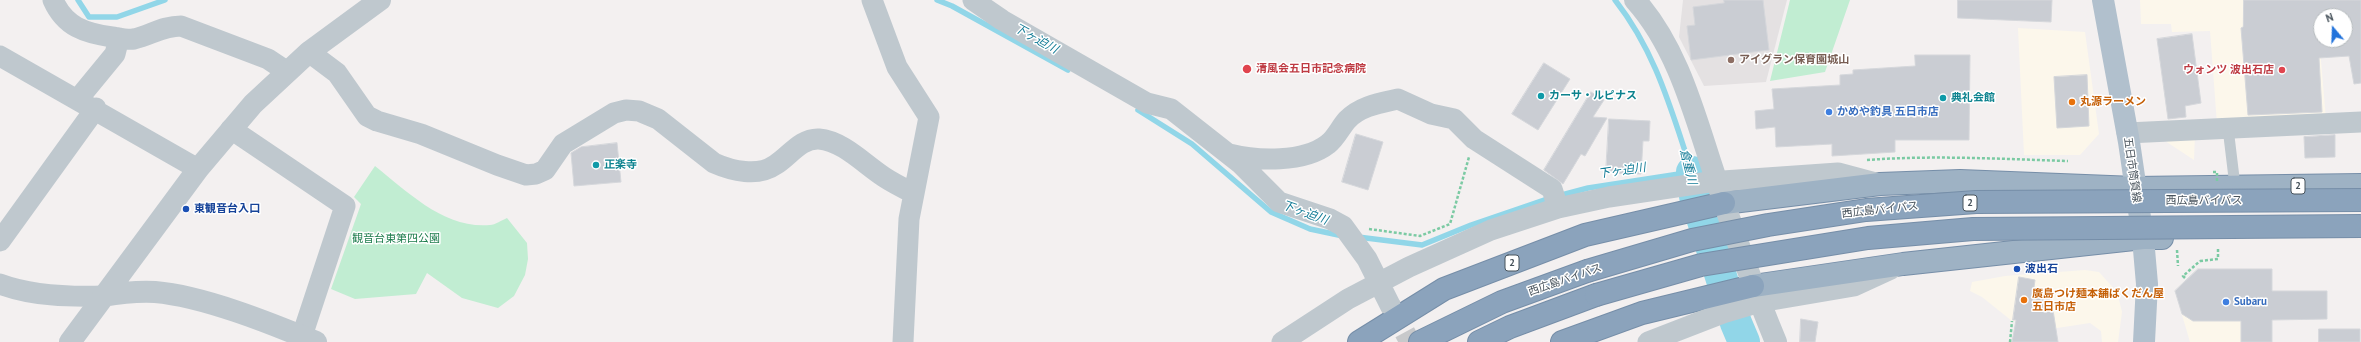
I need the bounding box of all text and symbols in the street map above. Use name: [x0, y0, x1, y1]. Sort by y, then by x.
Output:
north arrow: [2313, 8, 2353, 48]
text: N: [2324, 10, 2335, 25]
water label: 下ヶ迫川: [1012, 21, 1060, 57]
place label: アイグラン保育園城山: [1739, 53, 1849, 67]
marker: アイグラン保育園城山: [1726, 55, 1736, 65]
place label: 清風会五日市記念病院: [1256, 62, 1366, 76]
marker: 清風会五日市記念病院: [1241, 63, 1253, 75]
place label: ウォンツ 波出石店: [2183, 63, 2274, 77]
marker: ウォンツ 波出石店: [2277, 65, 2287, 75]
place label: カーサ・ルピナス: [1549, 89, 1637, 103]
marker: カーサ・ルピナス: [1536, 91, 1546, 101]
place label: 典礼会館: [1951, 91, 1995, 105]
marker: 典礼会館: [1938, 93, 1948, 103]
place label: 丸源ラーメン: [2080, 95, 2146, 109]
marker: 丸源ラーメン: [2067, 97, 2077, 107]
place label: かめや釣具 五日市店: [1837, 105, 1939, 119]
marker: かめや釣具 五日市店: [1824, 107, 1834, 117]
street label: 五日市筒賀線: [2121, 136, 2143, 204]
water label: 倉重川: [1677, 148, 1699, 186]
place label: 正楽寺: [604, 158, 637, 172]
marker: 正楽寺: [591, 160, 601, 170]
water label: 下ヶ迫川: [1597, 161, 1647, 181]
road number: 2: [2291, 178, 2305, 194]
street label: 西広島バイパス: [2166, 194, 2242, 208]
road number: 2: [1963, 195, 1977, 211]
water label: 下ヶ迫川: [1280, 198, 1330, 228]
street label: 西広島バイパス: [1841, 199, 1919, 221]
place label: 東観音台入口: [194, 202, 260, 216]
marker: 東観音台入口: [181, 204, 191, 214]
park label: 観音台東第四公園: [352, 232, 440, 246]
road number: 2: [1505, 255, 1519, 271]
street label: 西広島バイパス: [1526, 261, 1604, 299]
place label: 波出石: [2025, 262, 2058, 276]
marker: 波出石: [2012, 264, 2022, 274]
place label: 廣島つけ麺本舗ばくだん屋 五日市店: [2032, 287, 2164, 313]
marker: 廣島つけ麺本舗ばくだん屋 五日市店: [2019, 295, 2029, 305]
place label: Subaru: [2234, 295, 2267, 309]
marker: Subaru: [2221, 297, 2231, 307]

